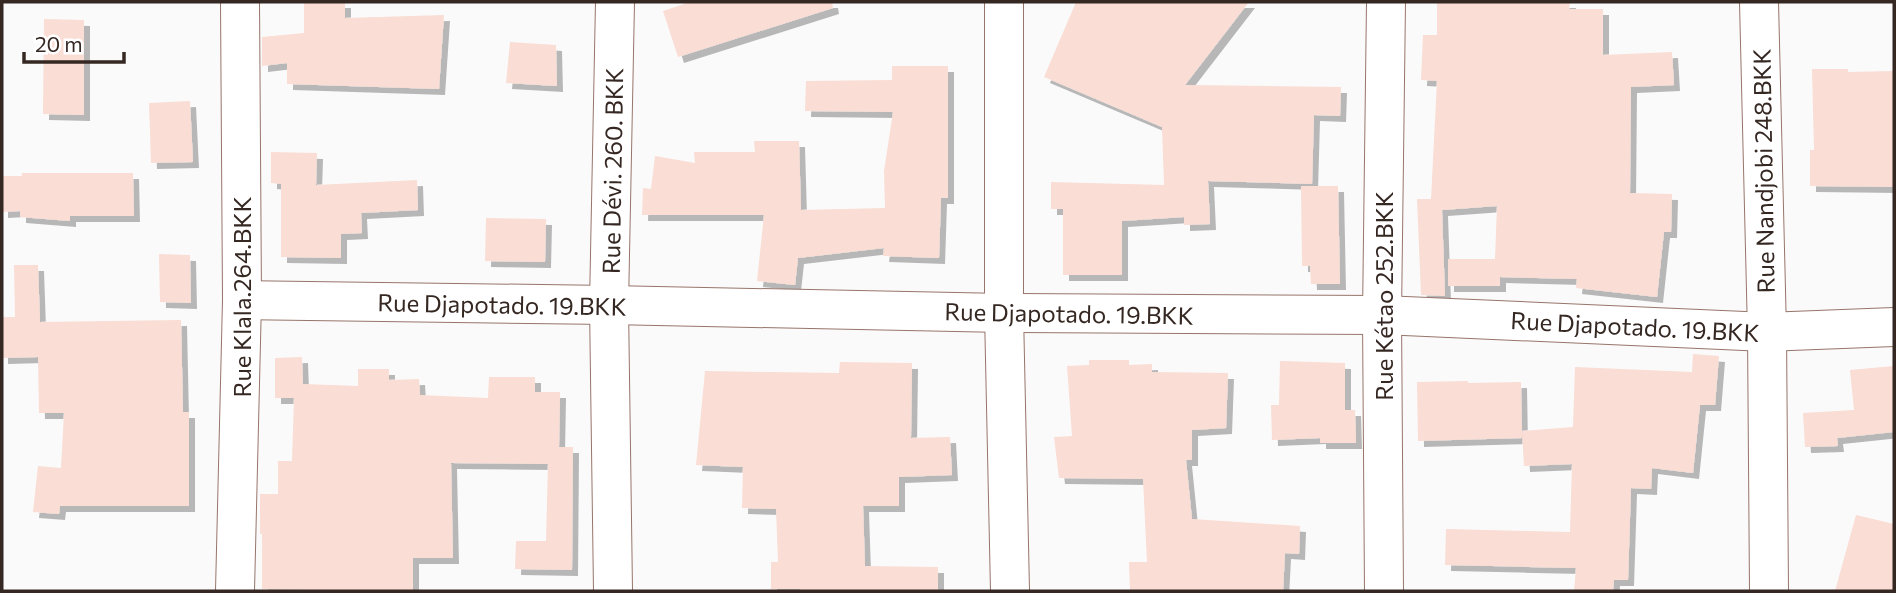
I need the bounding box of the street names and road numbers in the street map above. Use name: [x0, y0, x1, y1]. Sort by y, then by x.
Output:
street label: Rue Nandjobi 248.BKK: [1746, 48, 1780, 294]
street label: Rue Dévi. 260. BKK: [596, 68, 628, 274]
street label: Rue Kétao 252.BKK: [1369, 191, 1398, 401]
street label: Rue Klala.264.BKK: [227, 196, 256, 398]
street label: Rue Djapotado. 19.BKK: [377, 287, 627, 321]
street label: Rue Djapotado. 19.BKK: [944, 296, 1194, 330]
street label: Rue Djapotado. 19.BKK: [1510, 305, 1760, 347]

